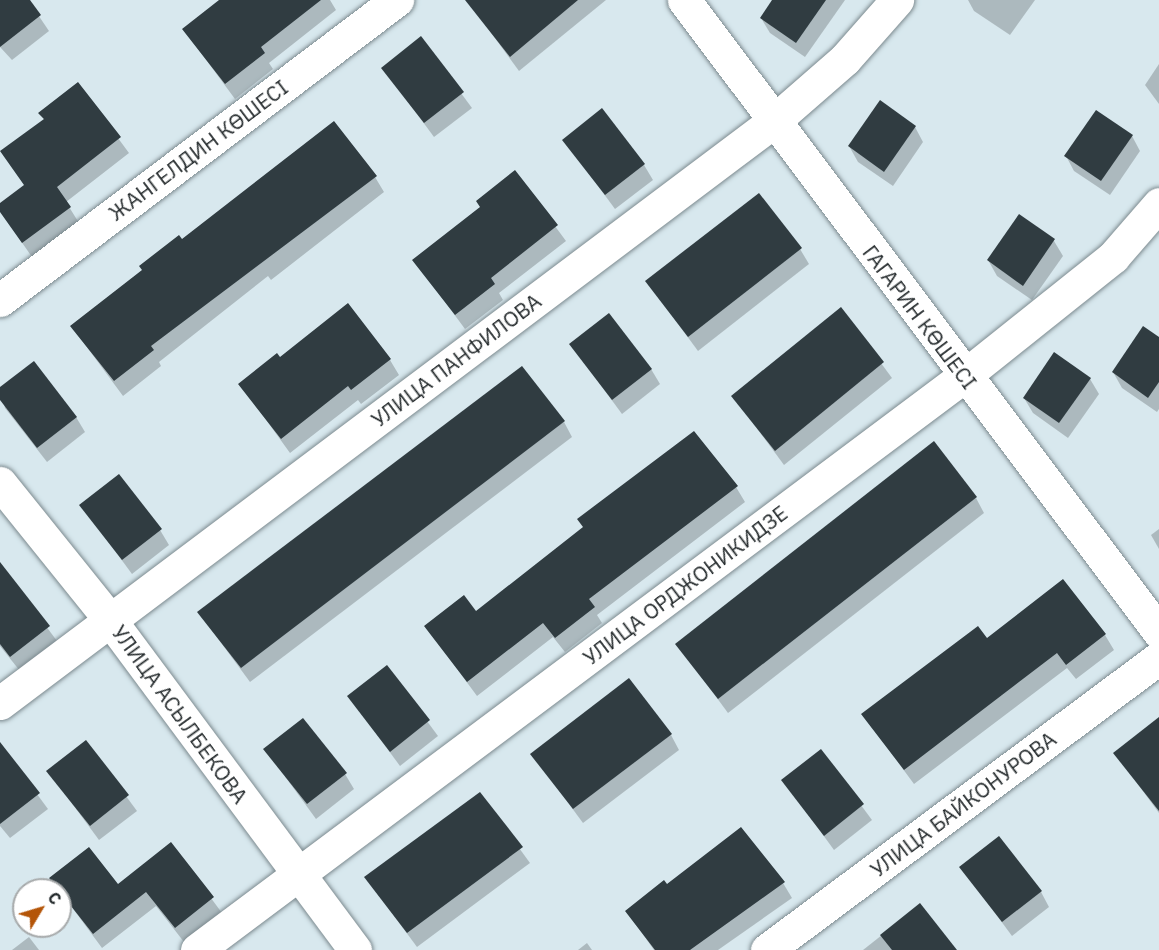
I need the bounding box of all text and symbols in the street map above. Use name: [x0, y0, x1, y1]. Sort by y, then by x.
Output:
street label: ЖАНГЕЛДИН КӨШЕСІ: [103, 74, 293, 226]
street label: ГАГАРИН КӨШЕСІ: [858, 240, 982, 394]
street label: УЛИЦА ПАНФИЛОВА: [366, 288, 546, 432]
street label: УЛИЦА ОРДЖОНИКИДЗЕ: [578, 500, 792, 670]
street label: УЛИЦА АСЫЛБЕКОВА: [107, 620, 253, 808]
street label: УЛИЦА БАЙКОНУРОВА: [865, 726, 1061, 882]
north arrow: [12, 878, 72, 938]
text: С: [44, 888, 66, 908]

